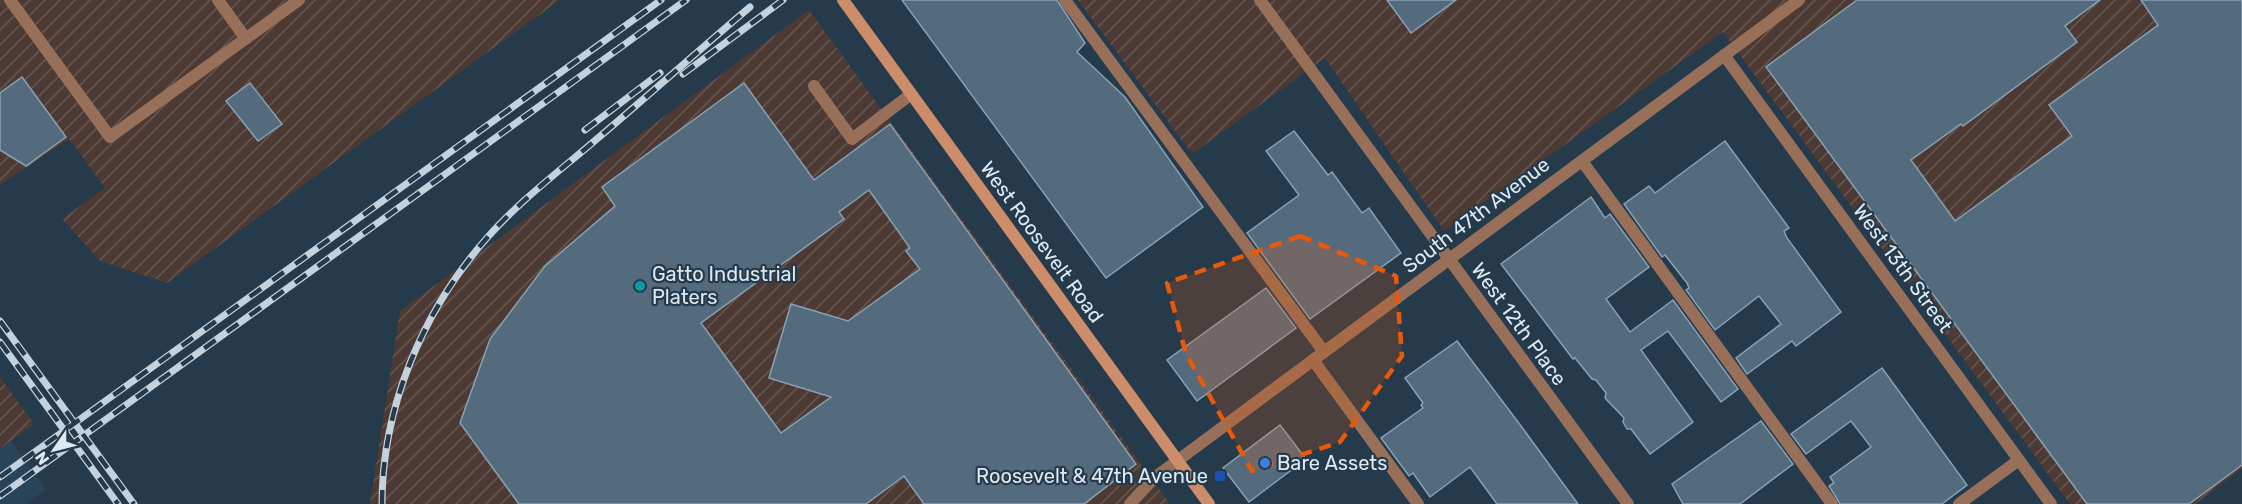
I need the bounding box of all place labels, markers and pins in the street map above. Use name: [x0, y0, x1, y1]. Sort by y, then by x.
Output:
place label: Gatto Industrial Platers: [652, 262, 796, 309]
marker: Gatto Industrial Platers: [633, 279, 647, 293]
place label: Bare Assets: [1277, 451, 1387, 475]
marker: Bare Assets: [1258, 456, 1272, 470]
place label: Roosevelt & 47th Avenue: [976, 464, 1208, 488]
marker: Roosevelt & 47th Avenue: [1213, 469, 1227, 483]

